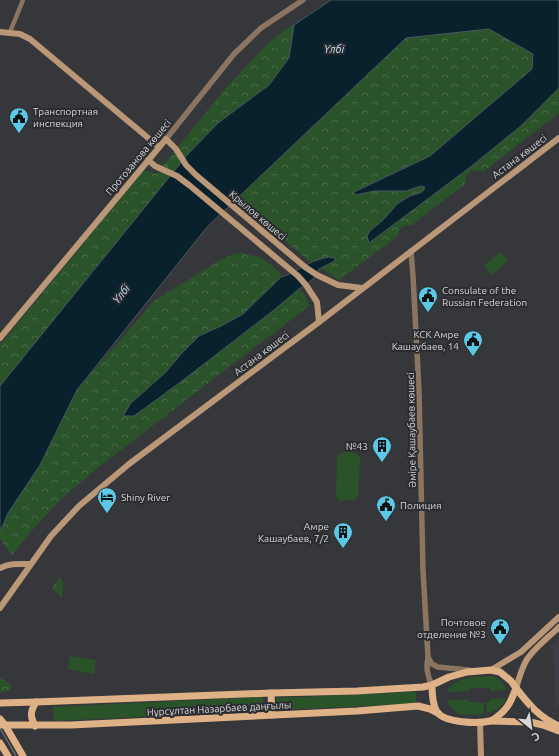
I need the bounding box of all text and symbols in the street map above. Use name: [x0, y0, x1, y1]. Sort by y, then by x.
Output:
water label: Үлбі: [324, 43, 345, 55]
public building icon: Транспортная инспекция: [8, 106, 30, 134]
place label: Транспортная инспекция: [33, 106, 98, 129]
street label: Протозанова көшесі: [104, 117, 173, 197]
street label: Астана көшесі: [490, 132, 549, 181]
street label: Крылов көшесі: [227, 189, 288, 242]
water label: Үлбі: [110, 281, 133, 306]
public building icon: Consulate of the Russian Federation: [417, 285, 439, 313]
place label: Consulate of the Russian Federation: [442, 285, 527, 308]
street label: Астана көшесі: [232, 329, 291, 378]
place label: КСК Амре Кашаубаев, 14: [392, 329, 459, 352]
public building icon: КСК Амре Кашаубаев, 14: [462, 329, 484, 357]
street label: Әміре Қашаубаев көшесі: [405, 372, 418, 488]
building icon: №43: [371, 435, 393, 463]
place label: №43: [346, 441, 368, 452]
hotel icon: Shiny River: [96, 486, 118, 514]
place label: Shiny River: [121, 492, 170, 503]
public building icon: Полиция: [375, 494, 397, 522]
place label: Полиция: [400, 500, 442, 511]
place label: Амре Кашаубаев, 7/2: [258, 521, 329, 544]
building icon: Амре Кашаубаев, 7/2: [332, 521, 354, 549]
place label: Почтовое отделение №3: [417, 617, 486, 640]
public building icon: Почтовое отделение №3: [489, 617, 511, 645]
street label: Нұрсұлтан Назарбаев даңғылы: [147, 699, 292, 718]
north arrow: [511, 708, 551, 748]
text: С: [530, 730, 542, 744]

